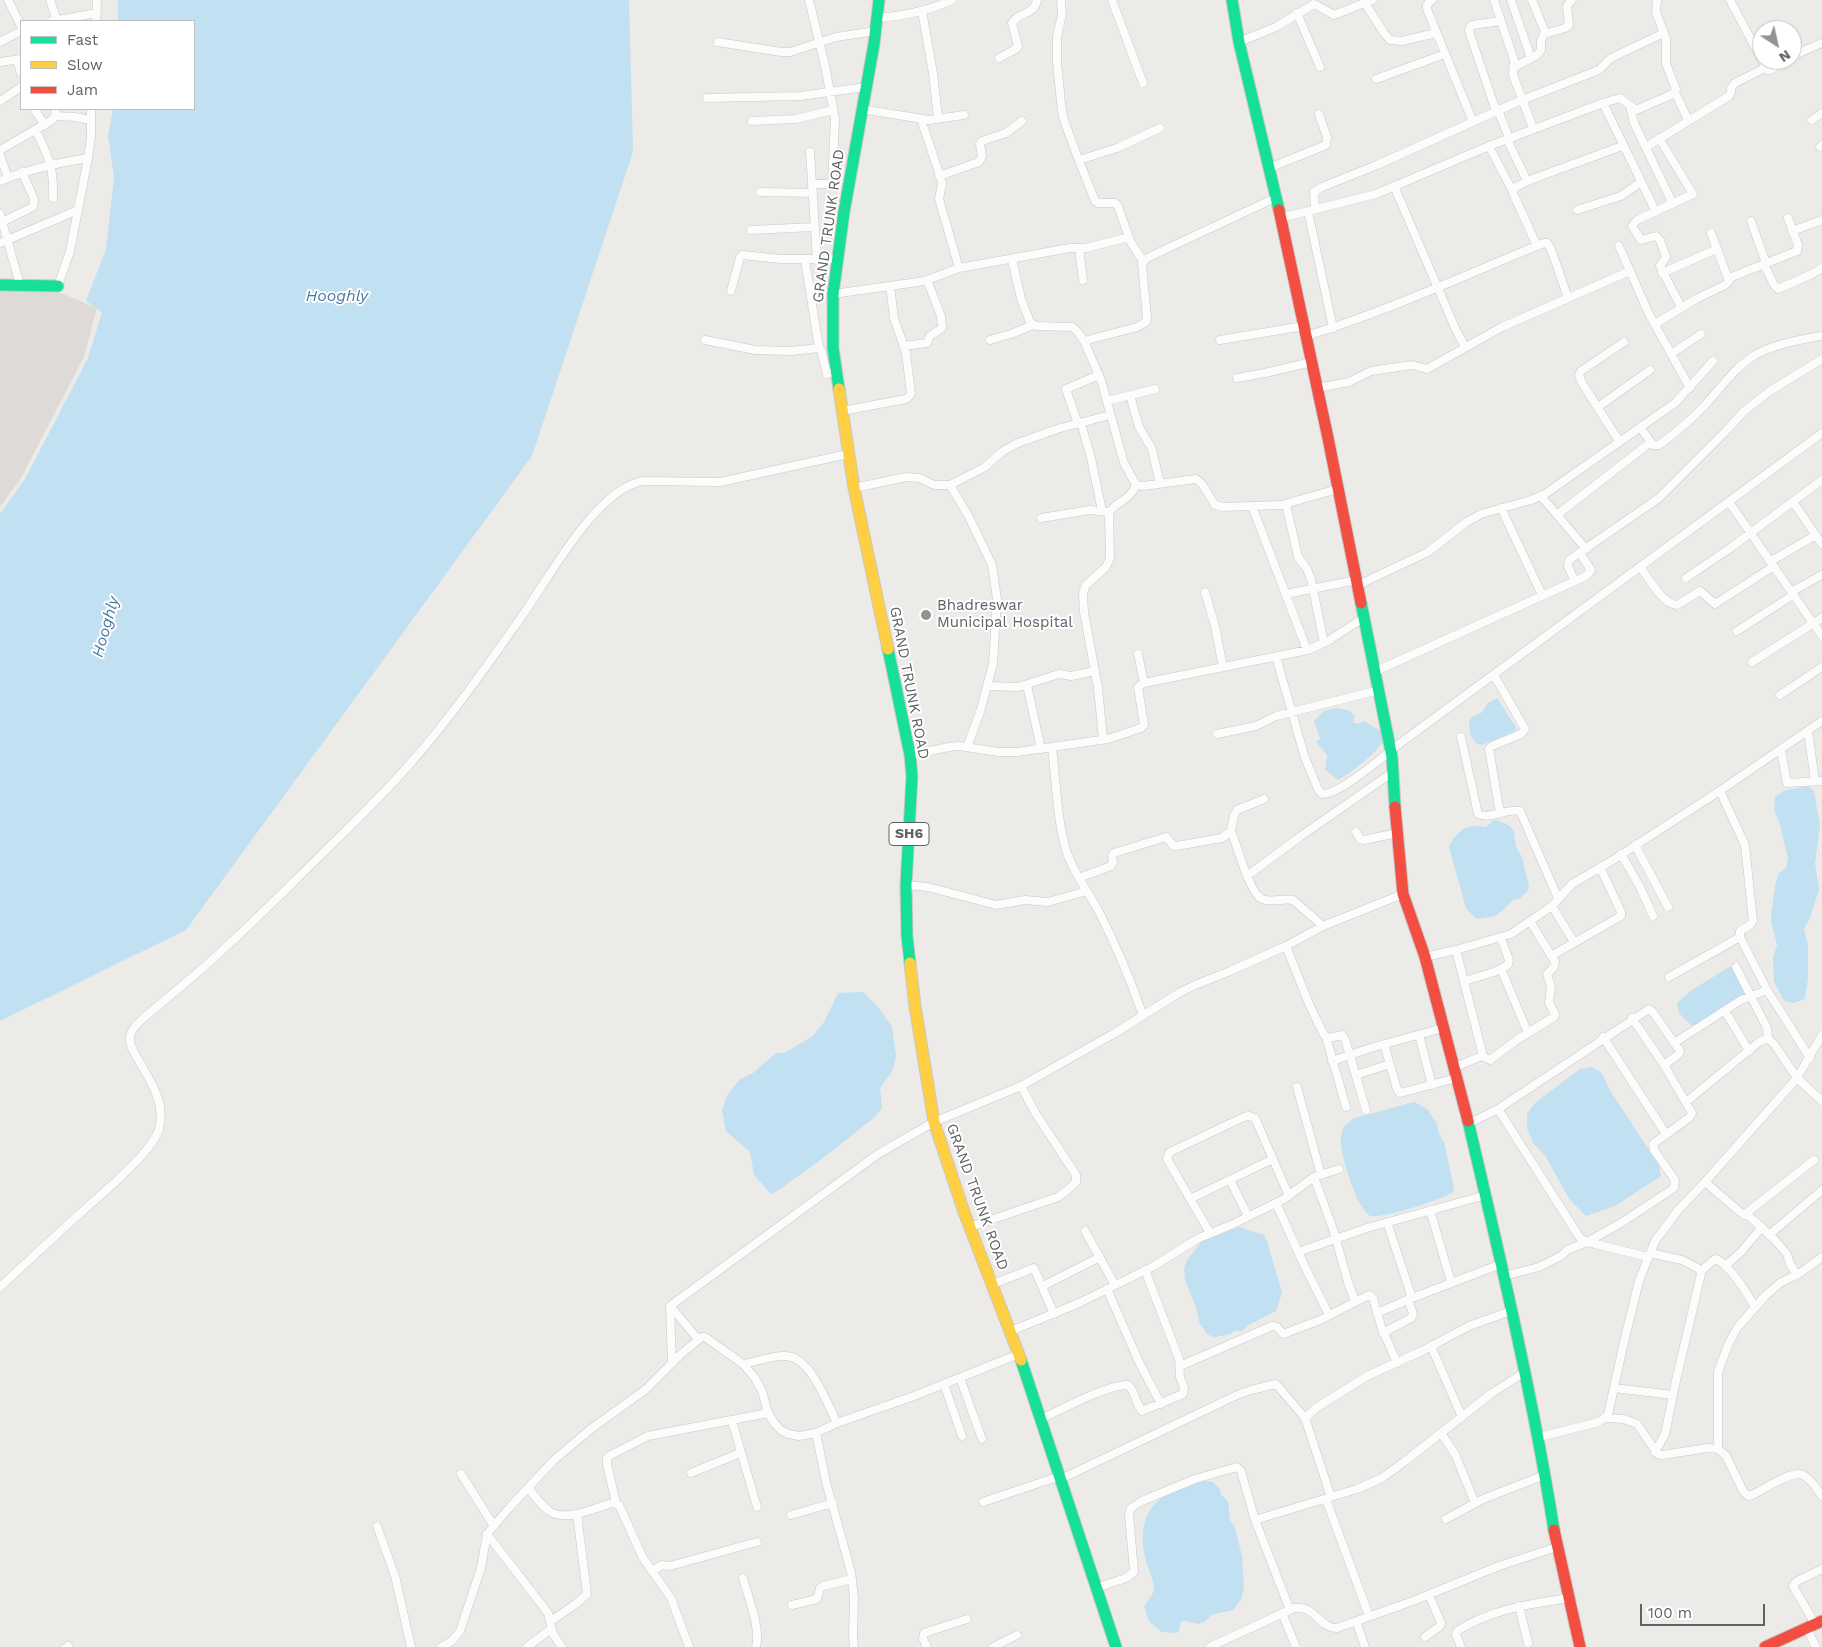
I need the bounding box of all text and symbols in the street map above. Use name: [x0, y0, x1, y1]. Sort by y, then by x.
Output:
legend: [20, 20, 195, 110]
north arrow: [1752, 20, 1802, 70]
text: Fast: [67, 31, 98, 49]
text: N: [1776, 47, 1794, 66]
text: Slow: [67, 56, 103, 74]
text: Jam: [67, 81, 98, 99]
street label: GRAND TRUNK ROAD: [809, 148, 849, 304]
water label: Hooghly: [306, 286, 368, 306]
water label: Hooghly: [88, 594, 124, 660]
place label: Bhadreswar Municipal Hospital: [937, 597, 1073, 632]
street label: GRAND TRUNK ROAD: [885, 605, 933, 761]
marker: Bhadreswar Municipal Hospital: [919, 608, 933, 622]
road number: SH6: [889, 822, 929, 846]
street label: GRAND TRUNK ROAD: [942, 1121, 1012, 1273]
scale bar: [1642, 1594, 1767, 1626]
text: 100 m: [1648, 1604, 1692, 1622]

